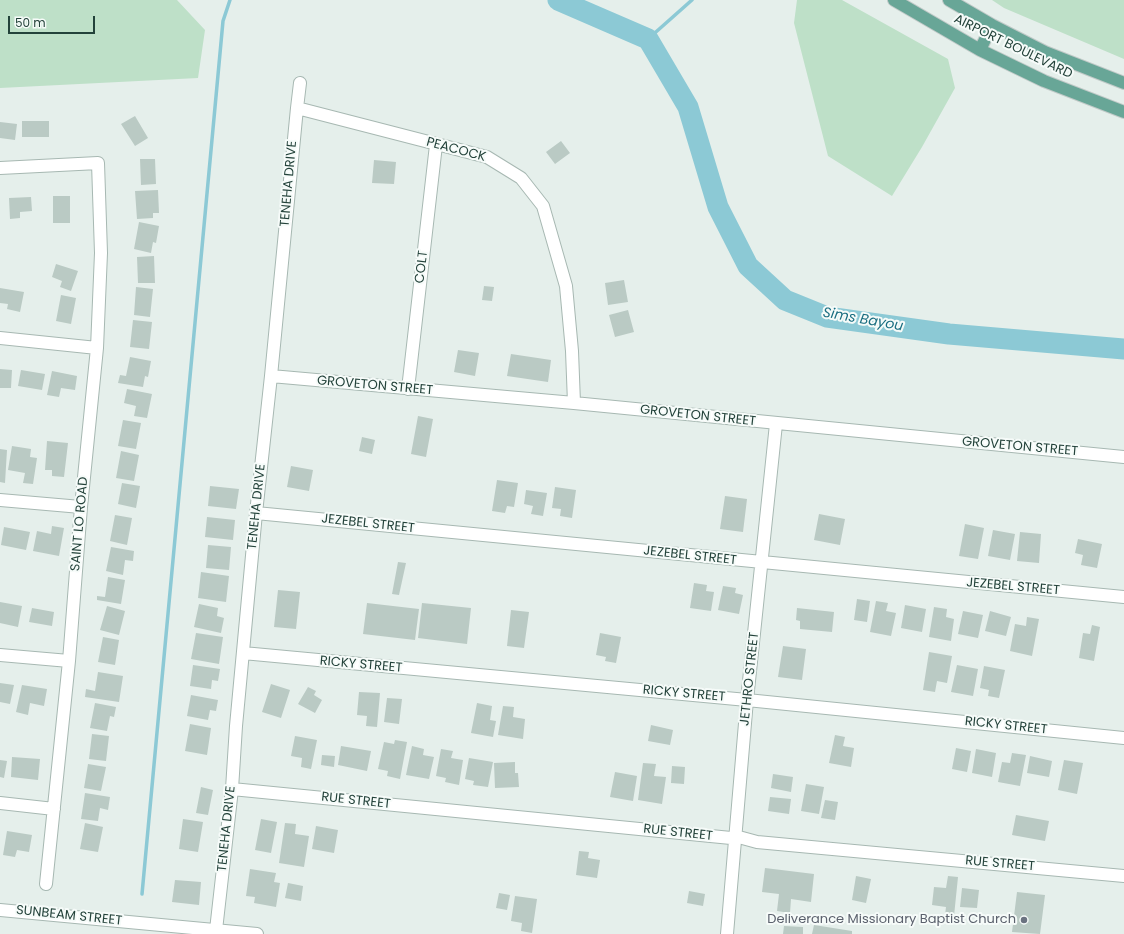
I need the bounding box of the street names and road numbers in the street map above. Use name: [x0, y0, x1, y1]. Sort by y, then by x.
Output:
street label: AIRPORT BOULEVARD: [951, 12, 1075, 82]
street label: PEACOCK: [425, 135, 487, 165]
street label: TENEHA DRIVE: [277, 140, 301, 228]
street label: COLT: [412, 250, 432, 284]
street label: GROVETON STREET: [316, 373, 434, 399]
street label: GROVETON STREET: [639, 402, 757, 430]
street label: GROVETON STREET: [961, 434, 1079, 460]
street label: TENEHA DRIVE: [245, 463, 269, 551]
street label: SAINT LO ROAD: [68, 476, 92, 572]
street label: JEZEBEL STREET: [320, 511, 416, 537]
street label: JEZEBEL STREET: [642, 543, 738, 569]
street label: JEZEBEL STREET: [966, 575, 1060, 599]
street label: JETHRO STREET: [737, 631, 763, 727]
street label: RICKY STREET: [319, 654, 403, 676]
street label: RICKY STREET: [642, 683, 726, 705]
street label: RICKY STREET: [964, 714, 1048, 738]
street label: TENEHA DRIVE: [215, 785, 239, 873]
street label: RUE STREET: [320, 790, 392, 812]
street label: RUE STREET: [642, 822, 714, 844]
street label: RUE STREET: [965, 853, 1035, 875]
street label: SUNBEAM STREET: [15, 903, 123, 929]

